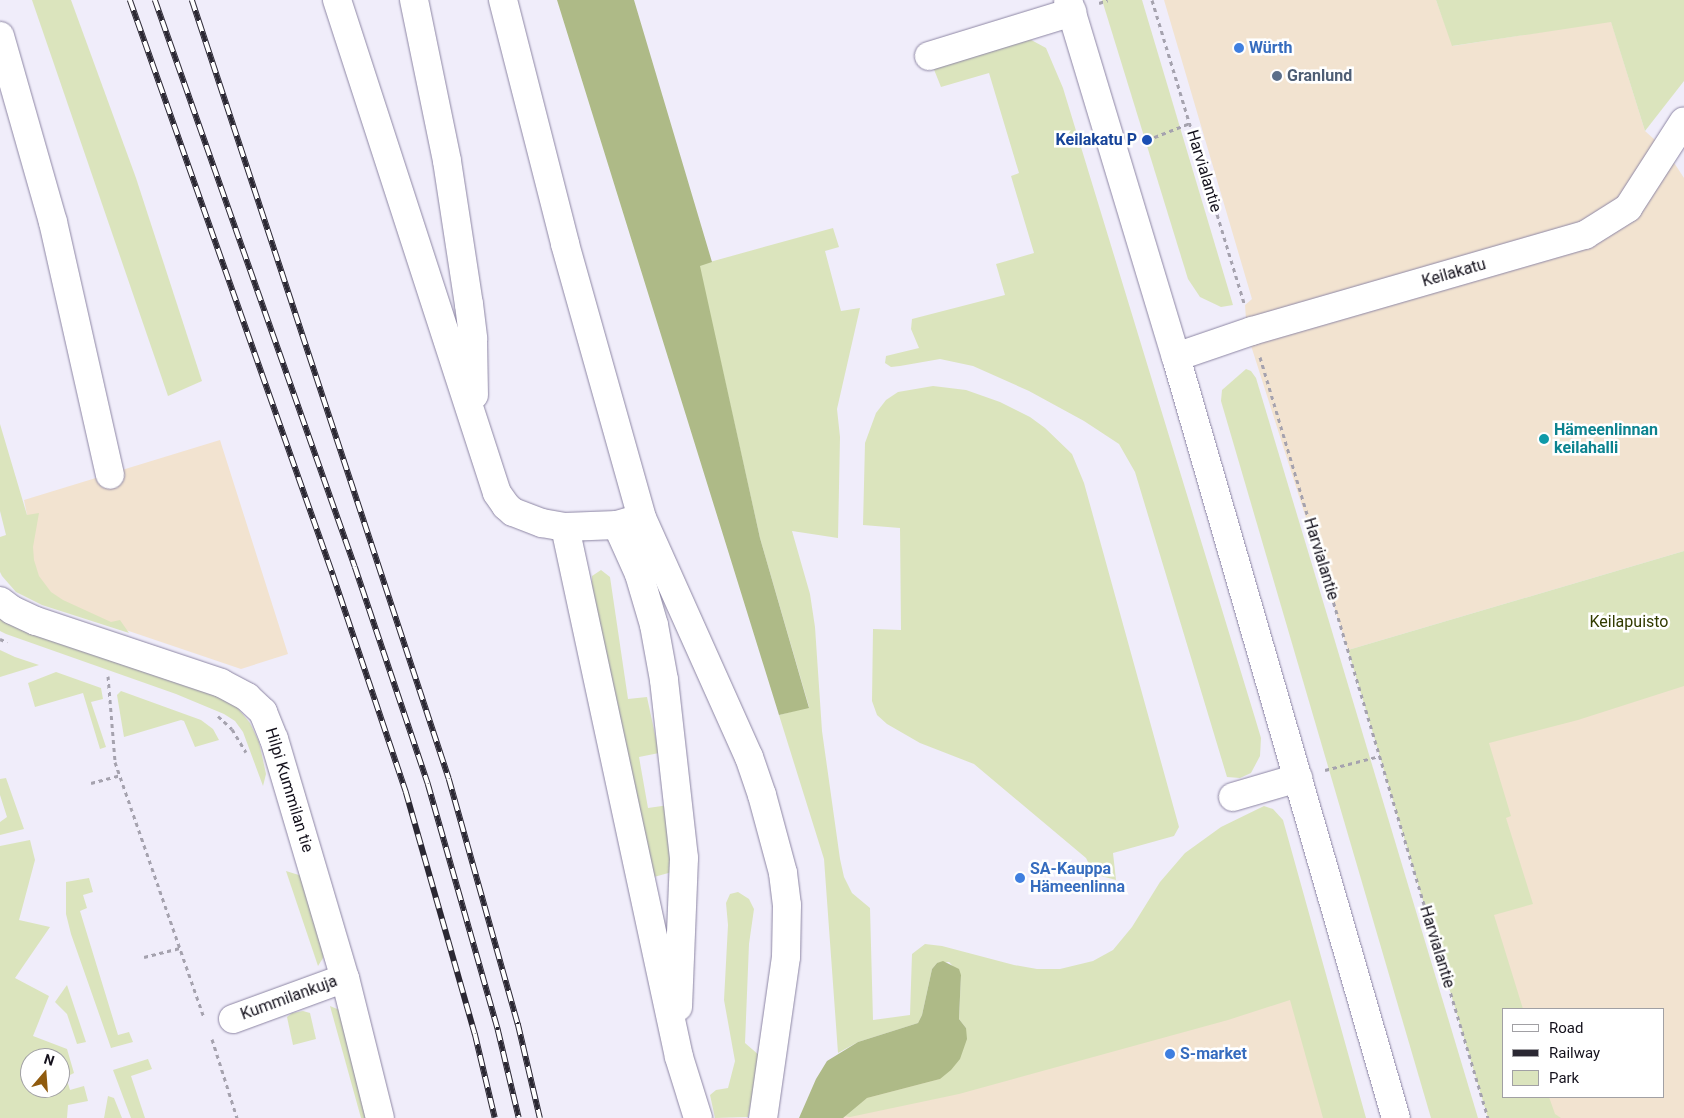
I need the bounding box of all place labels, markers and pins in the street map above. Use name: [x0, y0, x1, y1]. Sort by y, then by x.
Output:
place label: Würth: [1249, 38, 1292, 58]
marker: Würth: [1233, 42, 1245, 54]
place label: Granlund: [1287, 66, 1352, 86]
marker: Granlund: [1271, 70, 1283, 82]
place label: Keilakatu P: [1056, 130, 1137, 150]
marker: Keilakatu P: [1141, 134, 1153, 146]
place label: Hämeenlinnan keilahalli: [1554, 420, 1658, 458]
marker: Hämeenlinnan keilahalli: [1538, 433, 1550, 445]
place label: SA-Kauppa Hämeenlinna: [1030, 859, 1125, 897]
marker: SA-Kauppa Hämeenlinna: [1014, 872, 1026, 884]
place label: S-market: [1180, 1044, 1247, 1064]
marker: S-market: [1164, 1048, 1176, 1060]

